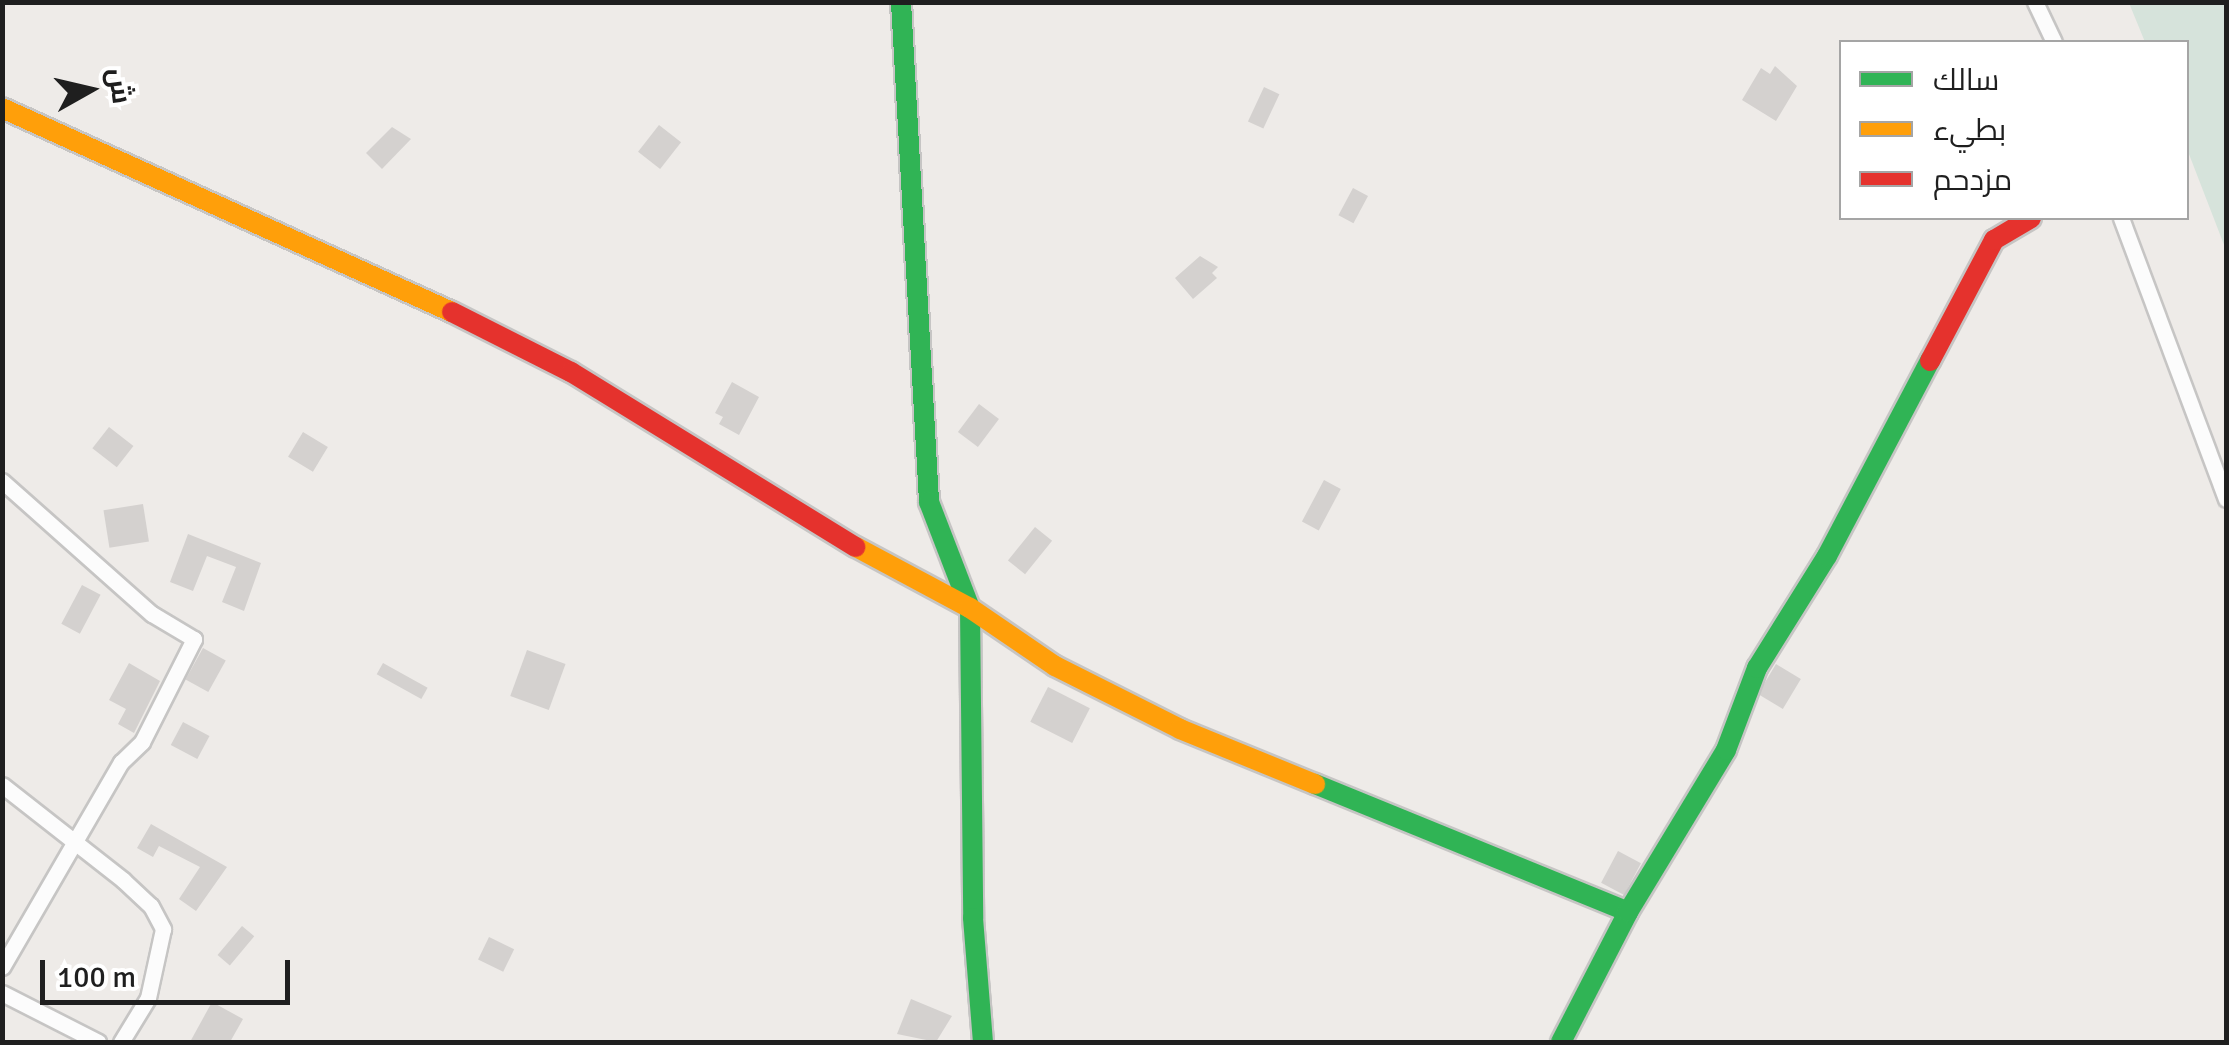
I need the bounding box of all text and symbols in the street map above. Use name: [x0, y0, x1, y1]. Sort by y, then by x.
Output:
north arrow: [40, 40, 140, 140]
legend: [1839, 40, 2189, 220]
text: سالك: [1933, 62, 1999, 99]
text: ش: [100, 66, 139, 106]
text: بطيء: [1933, 112, 2006, 149]
text: مزدحم: [1933, 162, 2012, 199]
scale bar: [45, 940, 295, 1002]
text: 100 m: [57, 959, 136, 996]

